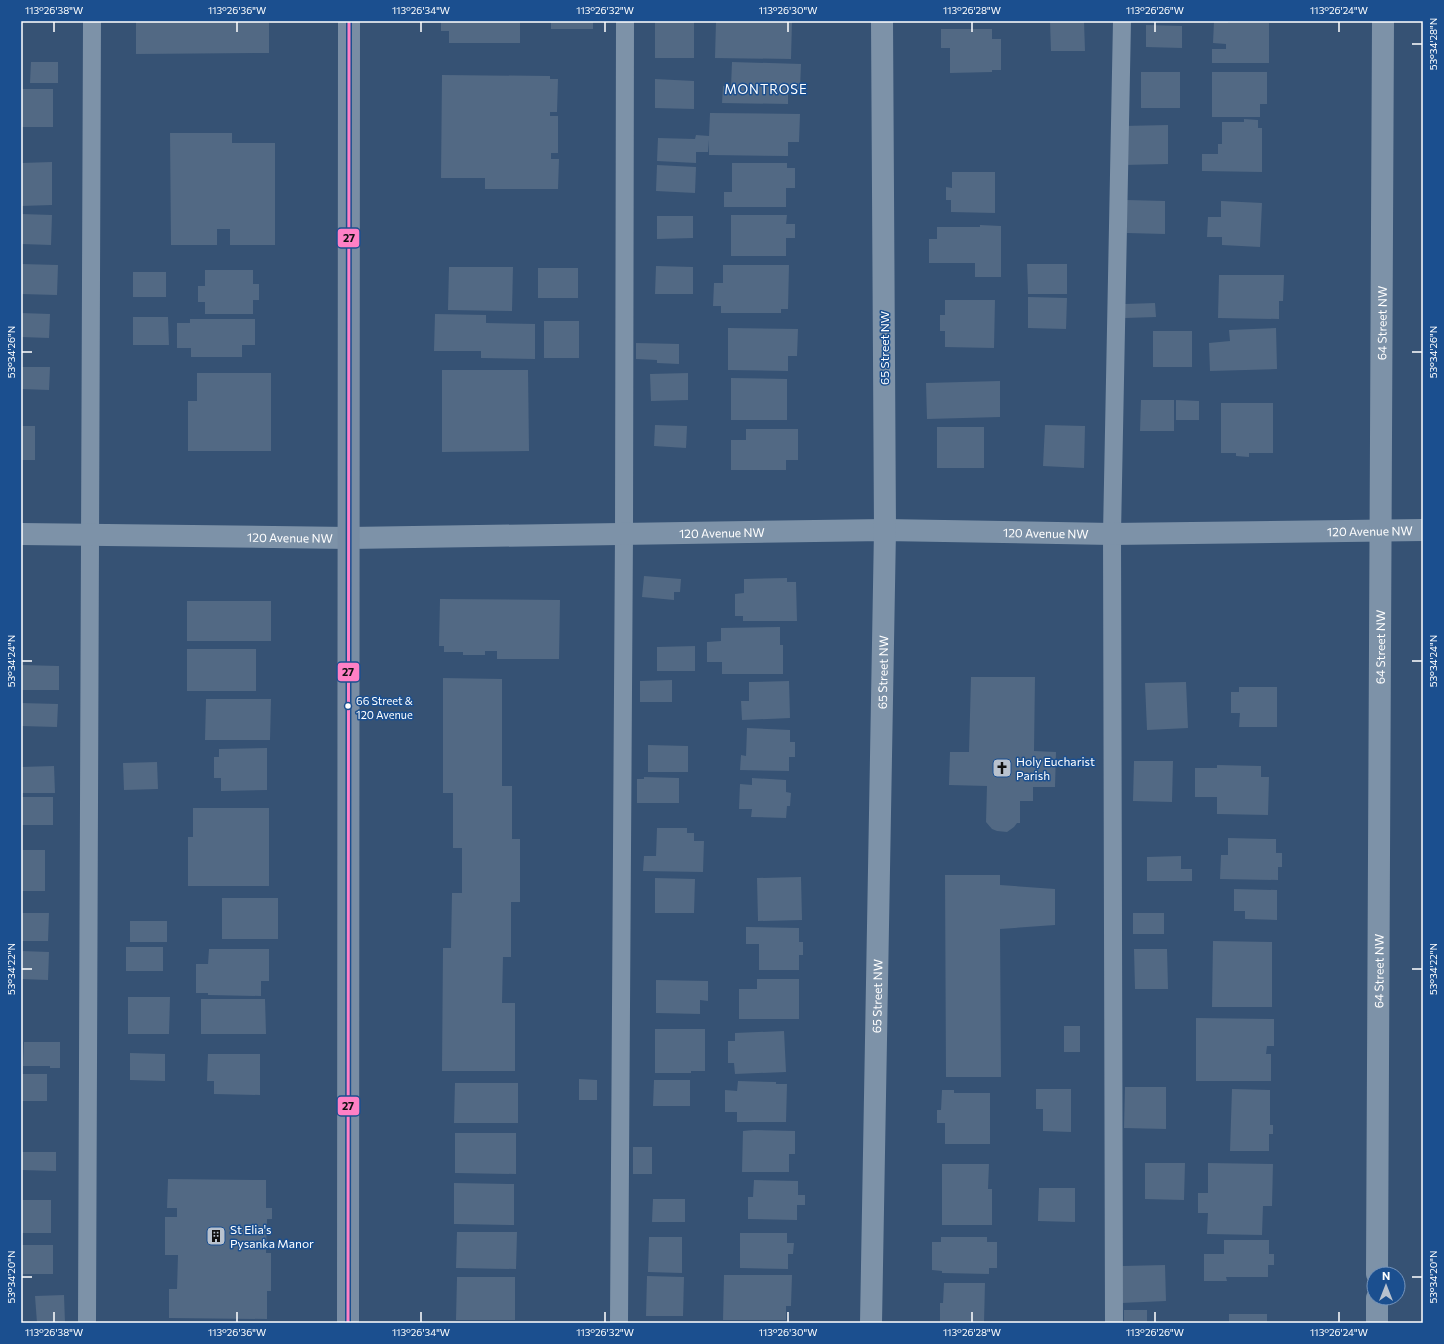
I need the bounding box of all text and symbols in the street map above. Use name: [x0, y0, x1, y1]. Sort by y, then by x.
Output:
text: 113°26'38"W: [25, 4, 83, 16]
text: 113°26'36"W: [208, 4, 266, 16]
text: 113°26'34"W: [392, 4, 450, 16]
text: 113°26'32"W: [576, 4, 634, 16]
text: 113°26'30"W: [759, 4, 817, 16]
text: 113°26'28"W: [943, 4, 1001, 16]
text: 113°26'26"W: [1126, 4, 1184, 16]
text: 113°26'24"W: [1310, 4, 1368, 16]
text: 53°34'28"N: [1427, 18, 1439, 70]
district label: MONTROSE: [724, 81, 808, 97]
line badge: 27: [337, 228, 360, 248]
text: 27: [343, 231, 355, 244]
street label: 64 Street NW: [1374, 286, 1389, 360]
street label: 65 Street NW: [877, 311, 891, 385]
text: 53°34'26"N: [5, 326, 17, 378]
text: 53°34'26"N: [1427, 326, 1439, 378]
street label: 120 Avenue NW: [1327, 523, 1413, 538]
street label: 120 Avenue NW: [679, 525, 765, 540]
street label: 120 Avenue NW: [1003, 525, 1089, 541]
street label: 120 Avenue NW: [247, 530, 333, 545]
street label: 64 Street NW: [1373, 610, 1387, 684]
text: 53°34'24"N: [5, 635, 17, 687]
street label: 65 Street NW: [875, 635, 890, 709]
text: 53°34'24"N: [1427, 635, 1439, 687]
line badge: 27: [337, 662, 360, 682]
text: 27: [342, 665, 354, 678]
place label: 66 Street & 120 Avenue: [356, 694, 413, 721]
marker: 66 Street & 120 Avenue: [343, 701, 353, 711]
place label: Holy Eucharist Parish: [1016, 754, 1095, 782]
church icon: Holy Eucharist Parish: [991, 757, 1013, 779]
street label: 64 Street NW: [1371, 934, 1386, 1008]
text: 53°34'22"N: [5, 943, 17, 995]
text: 53°34'22"N: [1427, 943, 1439, 995]
street label: 65 Street NW: [869, 959, 884, 1033]
line badge: 27: [337, 1096, 360, 1116]
text: 27: [342, 1099, 354, 1112]
place label: St Elia's Pysanka Manor: [230, 1222, 314, 1250]
building icon: St Elia's Pysanka Manor: [205, 1225, 227, 1247]
text: 53°34'20"N: [5, 1250, 17, 1304]
text: 53°34'20"N: [1427, 1250, 1439, 1304]
north arrow: [1366, 1266, 1406, 1306]
text: N: [1382, 1269, 1390, 1282]
text: 113°26'38"W: [25, 1326, 83, 1338]
text: 113°26'36"W: [208, 1326, 266, 1338]
text: 113°26'34"W: [392, 1326, 450, 1338]
text: 113°26'32"W: [576, 1326, 634, 1338]
text: 113°26'30"W: [759, 1326, 817, 1338]
text: 113°26'28"W: [943, 1326, 1001, 1338]
text: 113°26'26"W: [1126, 1326, 1184, 1338]
text: 113°26'24"W: [1310, 1326, 1368, 1338]

